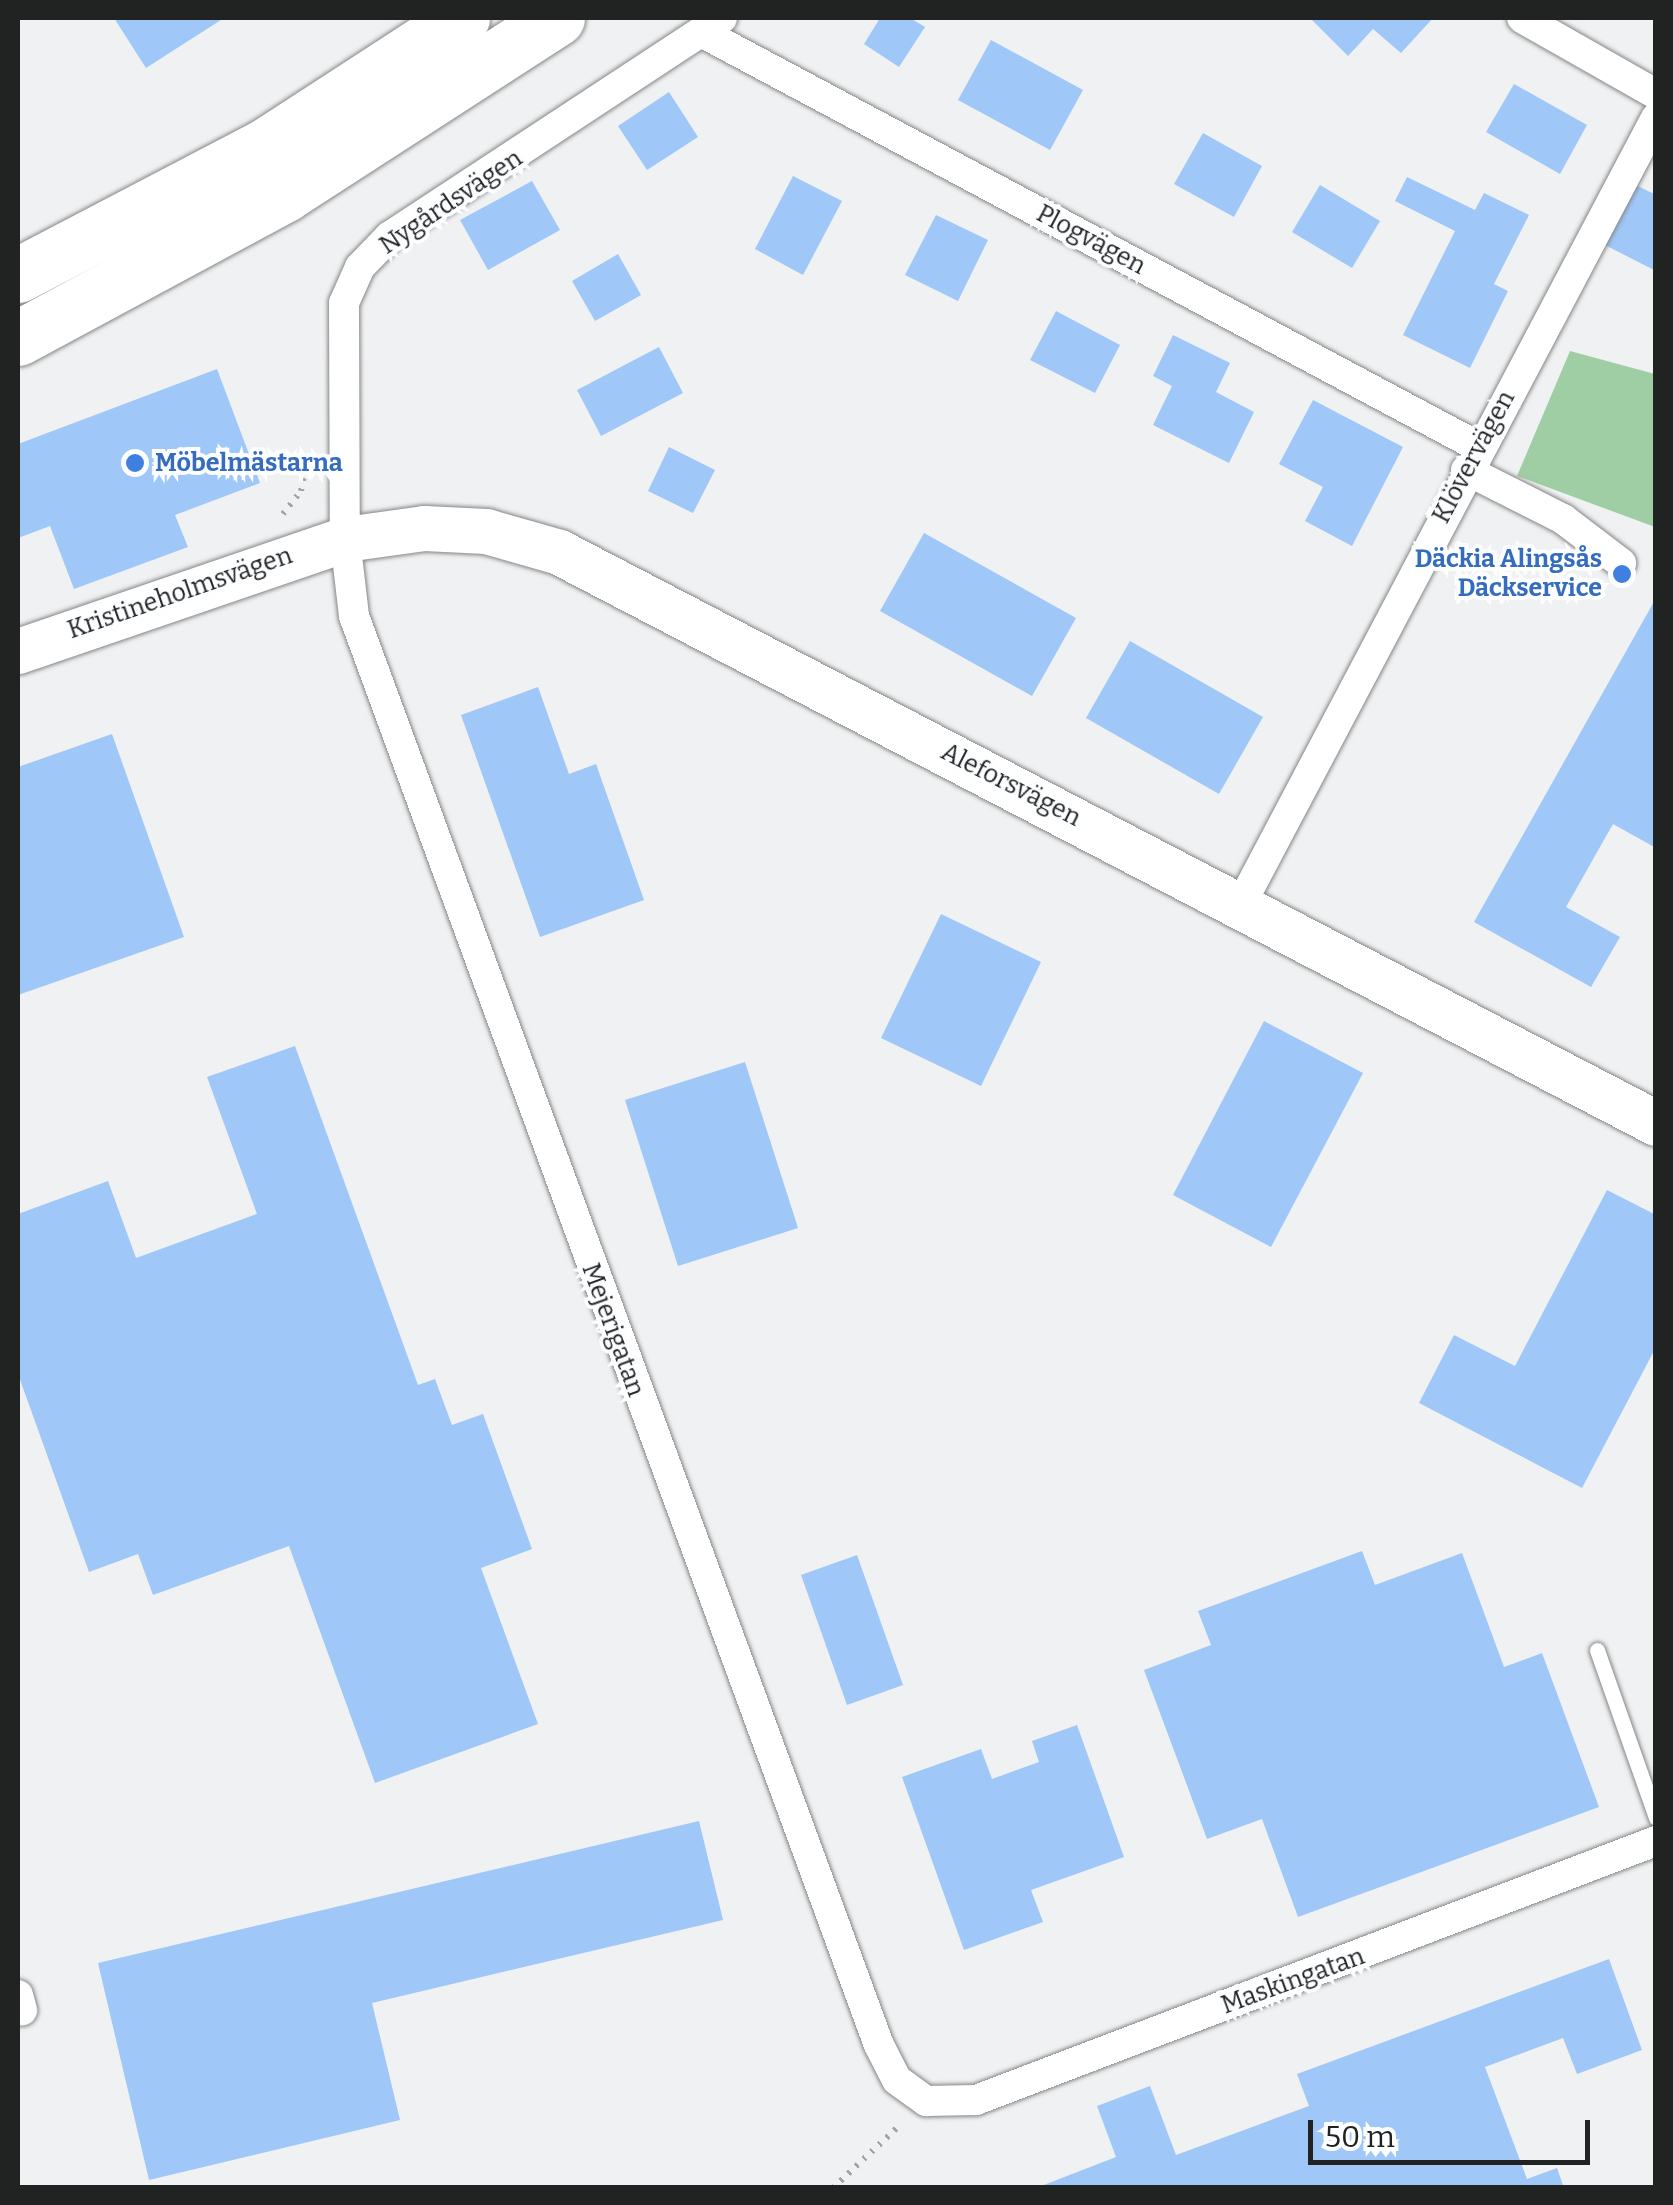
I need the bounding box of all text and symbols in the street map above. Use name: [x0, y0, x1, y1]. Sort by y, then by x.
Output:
street label: Nygårdsvägen: [374, 143, 528, 261]
street label: Plogvägen: [1031, 199, 1151, 281]
street label: Klövervägen: [1427, 386, 1521, 528]
place label: Möbelmästarna: [155, 448, 343, 478]
marker: Möbelmästarna: [124, 452, 146, 474]
street label: Kristineholmsvägen: [64, 540, 296, 646]
place label: Däckia Alingsås Däckservice: [1415, 545, 1602, 604]
marker: Däckia Alingsås Däckservice: [1611, 563, 1633, 585]
street label: Aleforsvägen: [936, 737, 1086, 833]
street label: Mejerigatan: [575, 1259, 651, 1401]
street label: Maskingatan: [1217, 1941, 1369, 2021]
scale bar: [1313, 2100, 1596, 2162]
text: 50 m: [1325, 2119, 1395, 2155]

